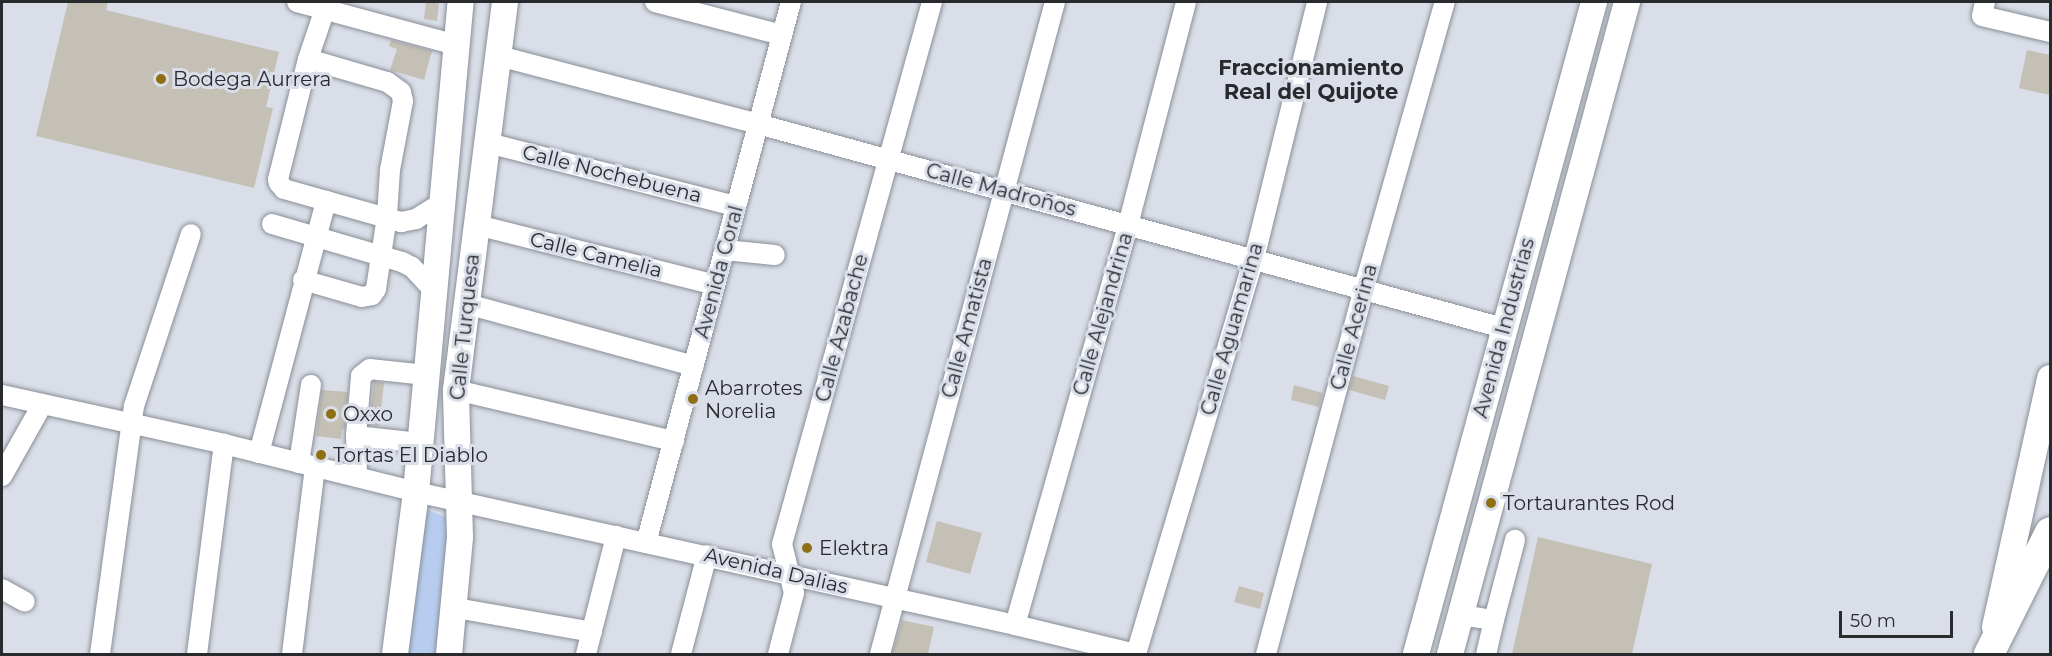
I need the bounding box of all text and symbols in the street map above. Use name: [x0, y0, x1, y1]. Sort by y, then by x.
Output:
district label: Fraccionamiento Real del Quijote: [1218, 55, 1404, 105]
place label: Bodega Aurrera: [173, 67, 331, 91]
marker: Bodega Aurrera: [154, 72, 168, 86]
street label: Calle Nochebuena: [520, 140, 704, 208]
street label: Calle Madroños: [923, 158, 1079, 222]
street label: Avenida Coral: [690, 203, 748, 341]
street label: Calle Camelia: [527, 227, 665, 283]
street label: Calle Alejandrina: [1068, 230, 1138, 398]
street label: Avenida Industrias: [1468, 235, 1540, 421]
street label: Calle Aguamarina: [1196, 240, 1268, 418]
street label: Calle Azabache: [811, 251, 873, 405]
street label: Calle Turquesa: [445, 253, 485, 401]
street label: Calle Amatista: [937, 255, 997, 401]
street label: Calle Acerina: [1326, 261, 1382, 393]
place label: Abarrotes Norelia: [705, 376, 802, 423]
marker: Abarrotes Norelia: [686, 392, 700, 406]
place label: Oxxo: [343, 402, 393, 426]
marker: Oxxo: [324, 407, 338, 421]
place label: Tortas El Diablo: [333, 443, 488, 467]
marker: Tortas El Diablo: [314, 448, 328, 462]
place label: Tortaurantes Rod: [1503, 491, 1675, 515]
marker: Tortaurantes Rod: [1484, 496, 1498, 510]
place label: Elektra: [819, 536, 889, 560]
marker: Elektra: [800, 541, 814, 555]
street label: Avenida Dalias: [702, 543, 850, 599]
scale bar: [1842, 599, 1956, 637]
text: 50 m: [1850, 610, 1896, 632]

